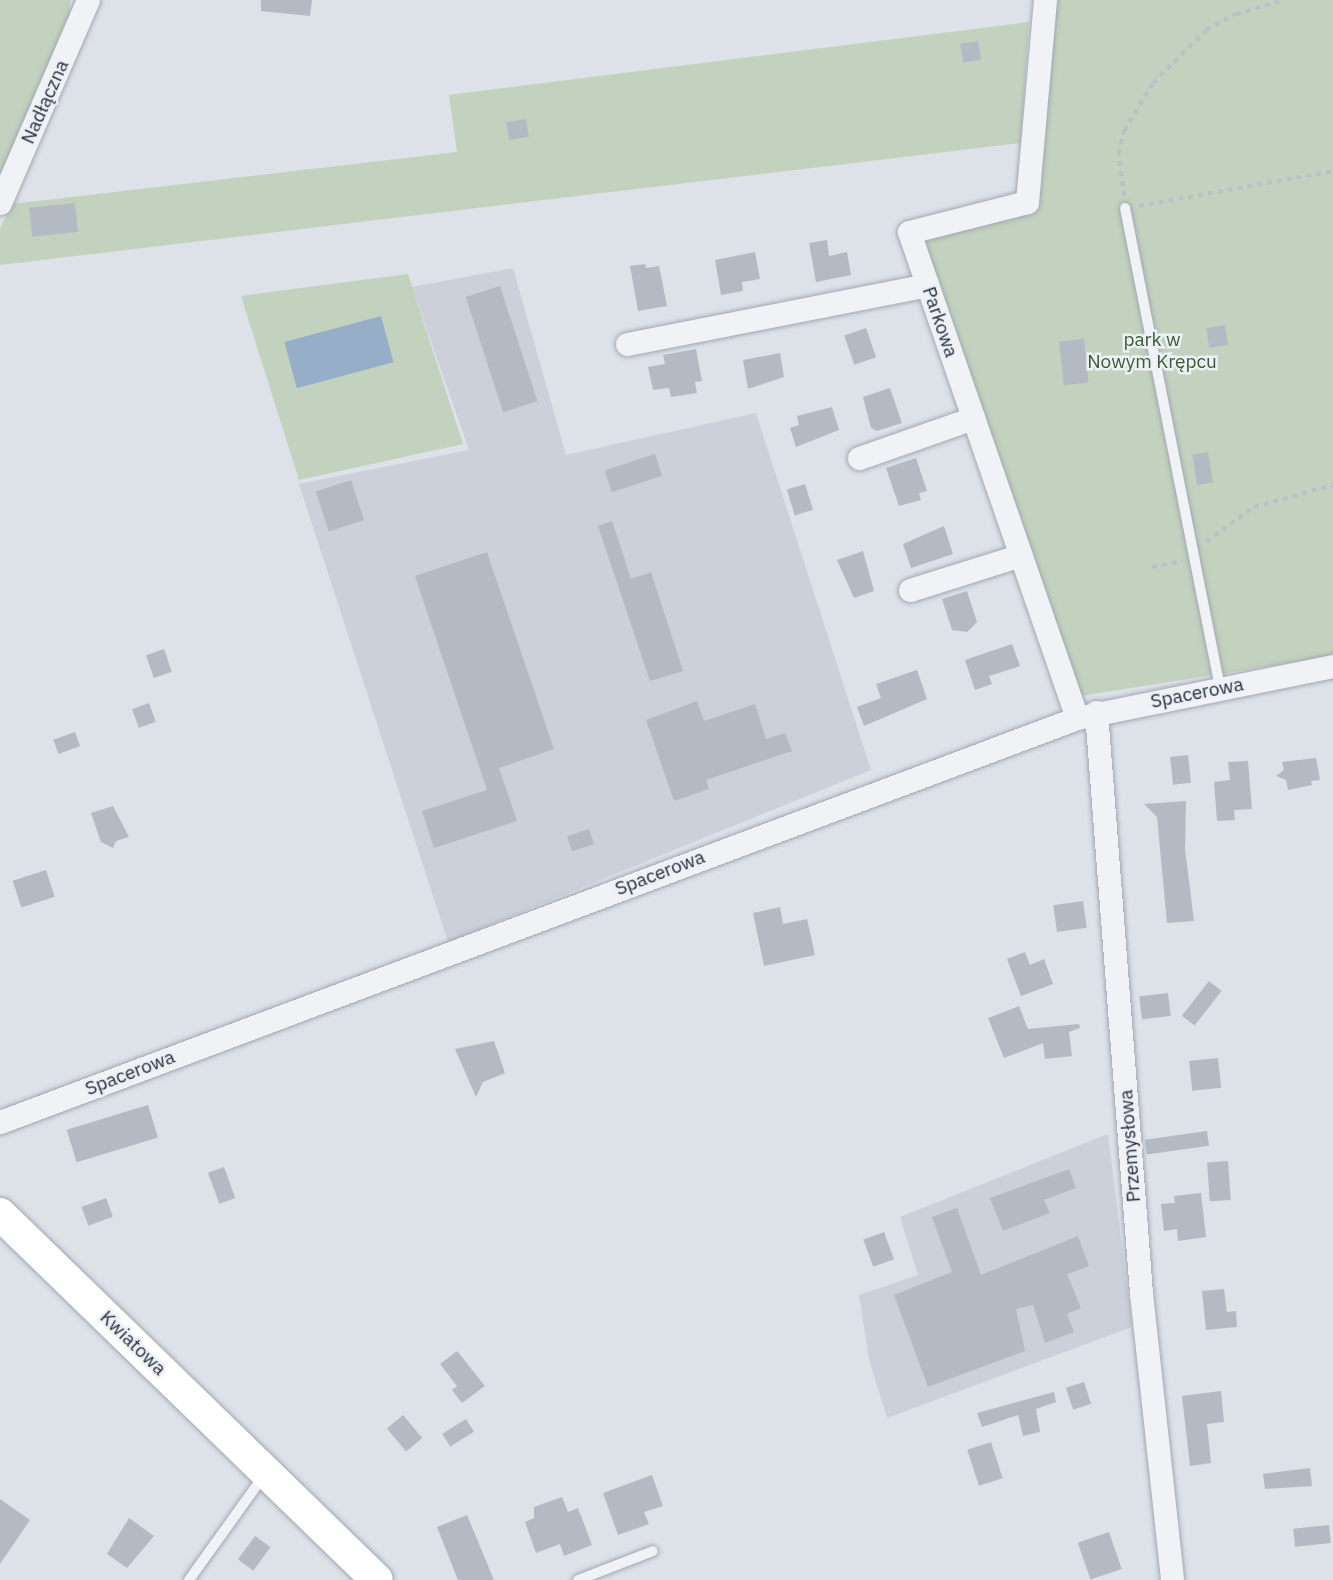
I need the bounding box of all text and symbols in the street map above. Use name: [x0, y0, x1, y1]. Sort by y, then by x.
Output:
street label: Nadłączna: [16, 57, 74, 147]
street label: Parkowa: [917, 284, 963, 360]
park label: park w Nowym Krępcu: [1087, 329, 1217, 373]
street label: Spacerowa: [1149, 673, 1245, 713]
street label: Spacerowa: [612, 846, 708, 900]
street label: Spacerowa: [82, 1046, 178, 1100]
street label: Przemysłowa: [1115, 1089, 1145, 1203]
street label: Kwiatowa: [95, 1306, 171, 1380]

